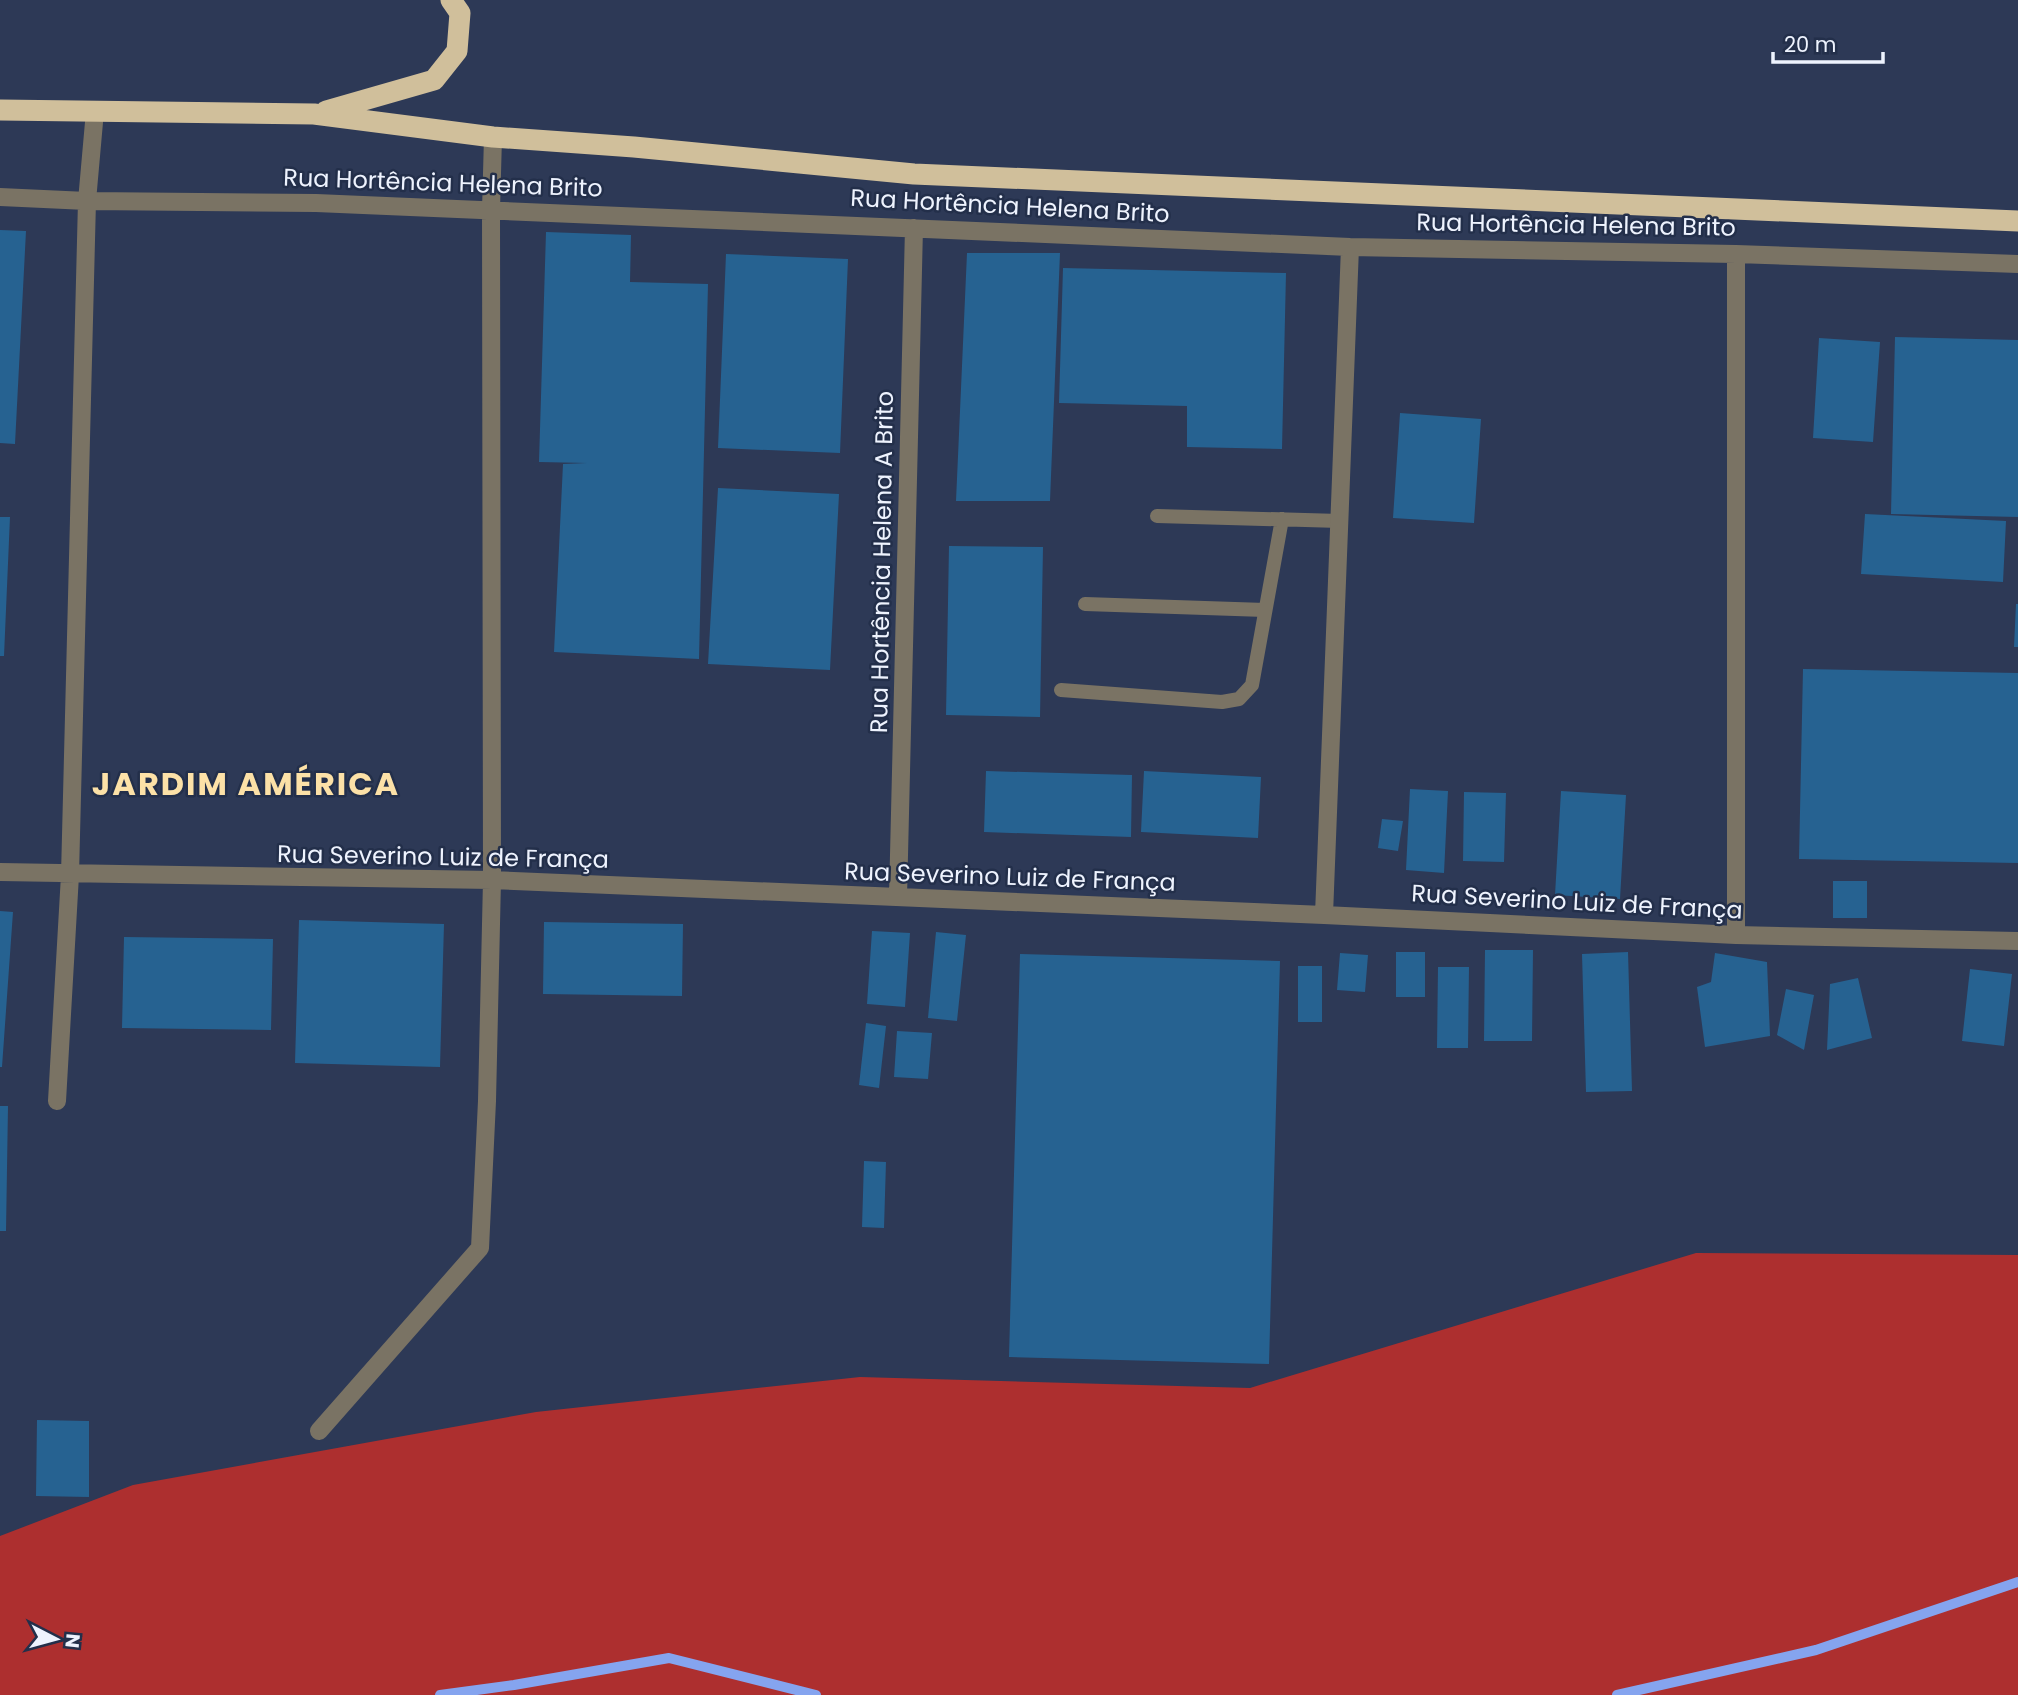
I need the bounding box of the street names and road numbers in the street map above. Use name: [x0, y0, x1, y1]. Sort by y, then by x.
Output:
street label: Rua Hortência Helena Brito: [283, 160, 603, 205]
street label: Rua Hortência Helena Brito: [850, 181, 1170, 230]
street label: Rua Hortência Helena Brito: [1416, 205, 1736, 244]
street label: Rua Hortência Helena A Brito: [862, 391, 901, 733]
street label: Rua Severino Luiz de França: [277, 837, 609, 876]
street label: Rua Severino Luiz de França: [844, 854, 1176, 899]
street label: Rua Severino Luiz de França: [1410, 876, 1744, 927]

